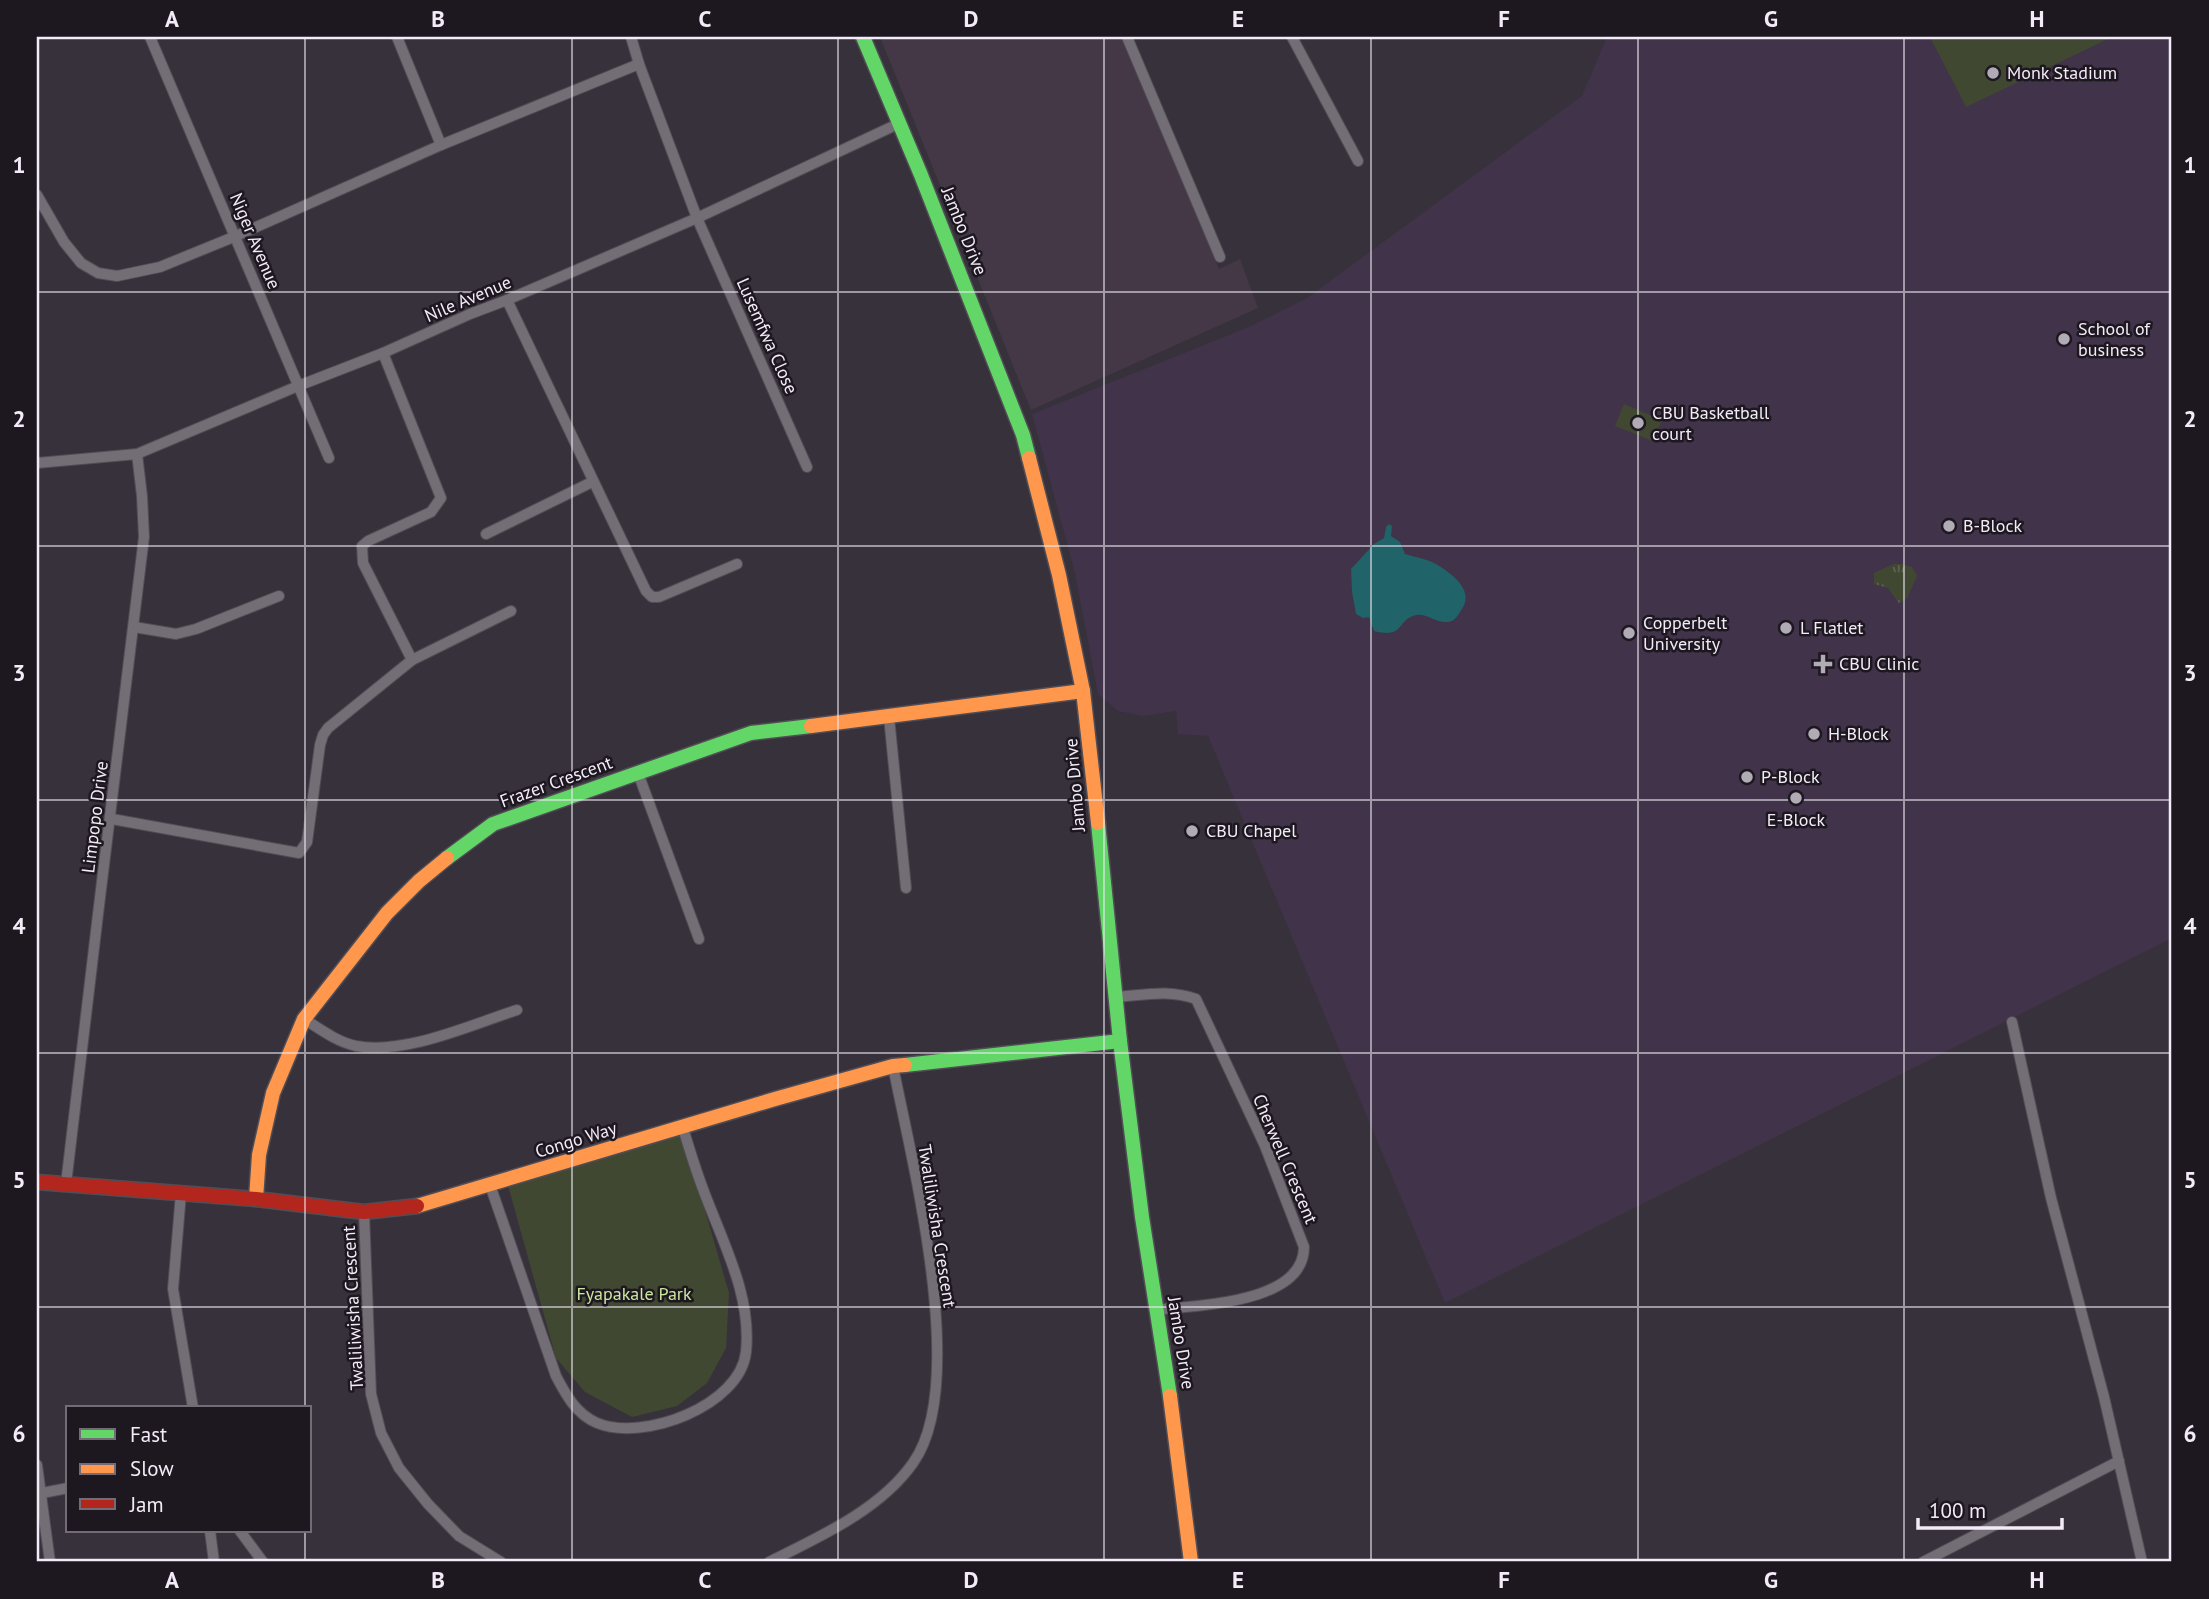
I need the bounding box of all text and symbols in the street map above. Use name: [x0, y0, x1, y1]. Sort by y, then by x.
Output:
text: A: [165, 4, 179, 33]
text: B: [431, 4, 445, 33]
text: C: [699, 4, 712, 33]
text: D: [964, 4, 978, 33]
text: E: [1232, 4, 1244, 33]
text: F: [1498, 4, 1510, 33]
text: G: [1764, 4, 1778, 33]
text: H: [2030, 4, 2044, 33]
place label: Monk Stadium: [2007, 61, 2117, 84]
marker: Monk Stadium: [1985, 65, 2001, 81]
text: 1: [12, 150, 26, 179]
text: 1: [2183, 150, 2197, 179]
street label: Jambo Drive: [936, 182, 993, 278]
street label: Niger Avenue: [225, 189, 286, 292]
street label: Nile Avenue: [421, 270, 515, 327]
street label: Lusemfwa Close: [732, 274, 803, 397]
place label: School of business: [2078, 317, 2151, 361]
marker: School of business: [2056, 331, 2072, 347]
place label: CBU Basketball court: [1652, 401, 1770, 445]
text: 2: [12, 404, 26, 433]
text: 2: [2183, 404, 2197, 433]
marker: CBU Basketball court: [1630, 415, 1646, 431]
place label: B-Block: [1963, 514, 2023, 537]
marker: B-Block: [1941, 518, 1957, 534]
place label: Copperbelt University: [1643, 611, 1727, 655]
place label: L Flatlet: [1800, 616, 1863, 639]
marker: L Flatlet: [1778, 620, 1794, 636]
marker: Copperbelt University: [1621, 625, 1637, 641]
place label: CBU Clinic: [1839, 652, 1919, 675]
marker: CBU Clinic: [1813, 654, 1833, 674]
text: 3: [12, 658, 26, 687]
text: 3: [2183, 658, 2197, 687]
place label: H-Block: [1828, 722, 1889, 745]
marker: H-Block: [1806, 726, 1822, 742]
street label: Jambo Drive: [1059, 738, 1090, 834]
street label: Frazer Crescent: [497, 751, 615, 812]
street label: Limpopo Drive: [76, 760, 113, 874]
place label: P-Block: [1761, 765, 1820, 788]
marker: P-Block: [1739, 769, 1755, 785]
marker: E-Block: [1788, 790, 1804, 806]
place label: E-Block: [1767, 808, 1826, 831]
place label: CBU Chapel: [1206, 819, 1297, 842]
marker: CBU Chapel: [1184, 823, 1200, 839]
text: 4: [12, 911, 26, 940]
text: 4: [2183, 911, 2197, 940]
street label: Cherwell Crescent: [1248, 1091, 1323, 1227]
street label: Congo Way: [532, 1116, 620, 1163]
street label: Twaliliwisha Crescent: [913, 1143, 962, 1309]
text: 5: [12, 1165, 26, 1194]
text: 5: [2183, 1165, 2197, 1194]
street label: Twaliliwisha Crescent: [337, 1225, 368, 1391]
park label: Fyapakale Park: [576, 1282, 692, 1305]
street label: Jambo Drive: [1163, 1294, 1200, 1391]
legend: [66, 1406, 312, 1532]
text: 6: [12, 1419, 26, 1448]
text: 6: [2183, 1419, 2197, 1448]
text: Fast: [130, 1421, 167, 1448]
text: Slow: [130, 1455, 174, 1482]
scale bar: [1918, 1487, 2062, 1531]
text: Jam: [129, 1491, 164, 1518]
text: 100 m: [1929, 1497, 1986, 1524]
text: A: [165, 1565, 179, 1594]
text: B: [431, 1565, 445, 1594]
text: C: [699, 1565, 712, 1594]
text: D: [964, 1565, 978, 1594]
text: E: [1232, 1565, 1244, 1594]
text: F: [1498, 1565, 1510, 1594]
text: G: [1764, 1565, 1778, 1594]
text: H: [2030, 1565, 2044, 1594]

